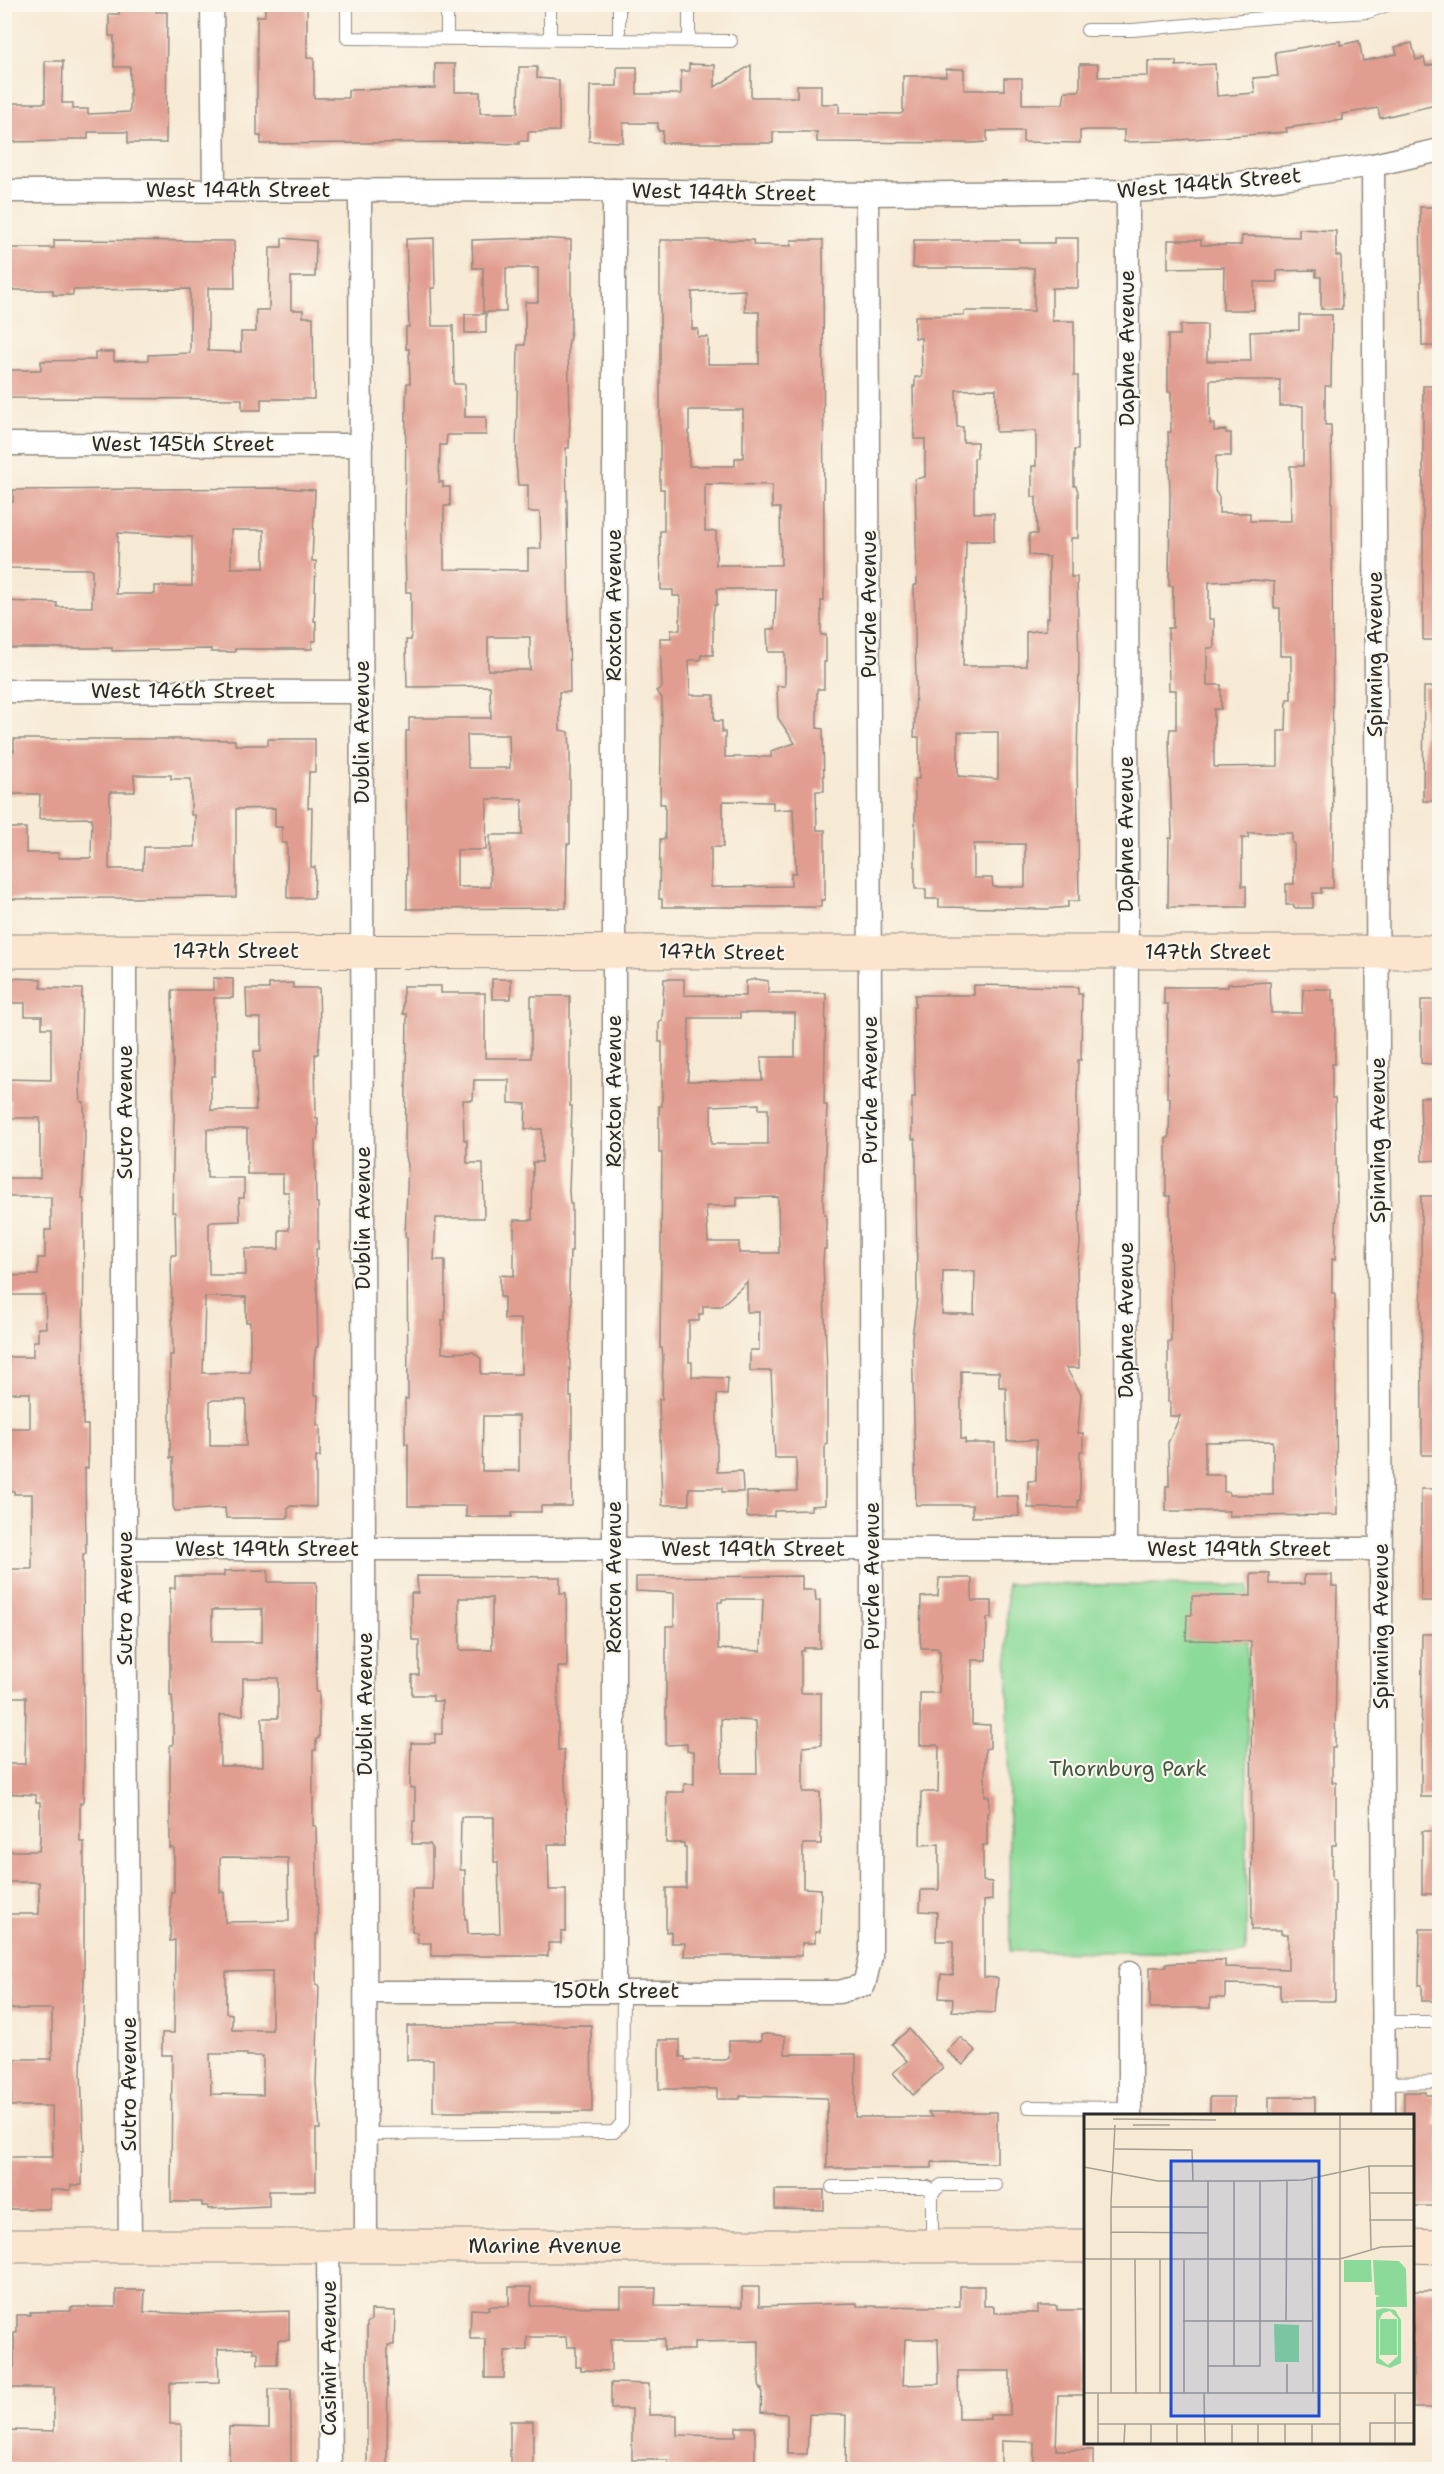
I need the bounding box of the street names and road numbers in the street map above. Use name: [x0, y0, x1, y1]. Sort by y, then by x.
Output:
street label: West 144th Street: [1116, 161, 1302, 205]
street label: West 144th Street: [146, 176, 330, 204]
street label: West 144th Street: [631, 176, 817, 208]
street label: Daphne Avenue: [1113, 270, 1141, 426]
street label: West 145th Street: [92, 430, 274, 458]
street label: Roxton Avenue: [600, 529, 628, 681]
street label: Purche Avenue: [855, 530, 883, 678]
street label: Spinning Avenue: [1361, 571, 1389, 737]
street label: Dublin Avenue: [348, 660, 376, 804]
street label: West 146th Street: [91, 677, 275, 705]
street label: Daphne Avenue: [1112, 756, 1140, 912]
street label: 147th Street: [173, 937, 299, 965]
street label: 147th Street: [659, 937, 785, 967]
street label: 147th Street: [1145, 938, 1271, 966]
street label: Roxton Avenue: [600, 1015, 628, 1167]
street label: Purche Avenue: [856, 1016, 884, 1164]
street label: Sutro Avenue: [111, 1045, 139, 1179]
street label: Spinning Avenue: [1364, 1057, 1392, 1223]
street label: Dublin Avenue: [349, 1146, 377, 1290]
street label: Daphne Avenue: [1112, 1242, 1140, 1398]
street label: Roxton Avenue: [600, 1501, 628, 1653]
street label: Purche Avenue: [858, 1502, 886, 1650]
street label: Sutro Avenue: [111, 1531, 139, 1665]
street label: West 149th Street: [175, 1535, 359, 1563]
street label: West 149th Street: [661, 1535, 845, 1563]
street label: West 149th Street: [1147, 1535, 1331, 1563]
street label: Spinning Avenue: [1367, 1543, 1395, 1709]
street label: Dublin Avenue: [351, 1632, 379, 1776]
street label: 150th Street: [553, 1977, 679, 2005]
street label: Sutro Avenue: [115, 2017, 143, 2151]
street label: Marine Avenue: [468, 2232, 622, 2260]
street label: Casimir Avenue: [315, 2280, 343, 2436]

